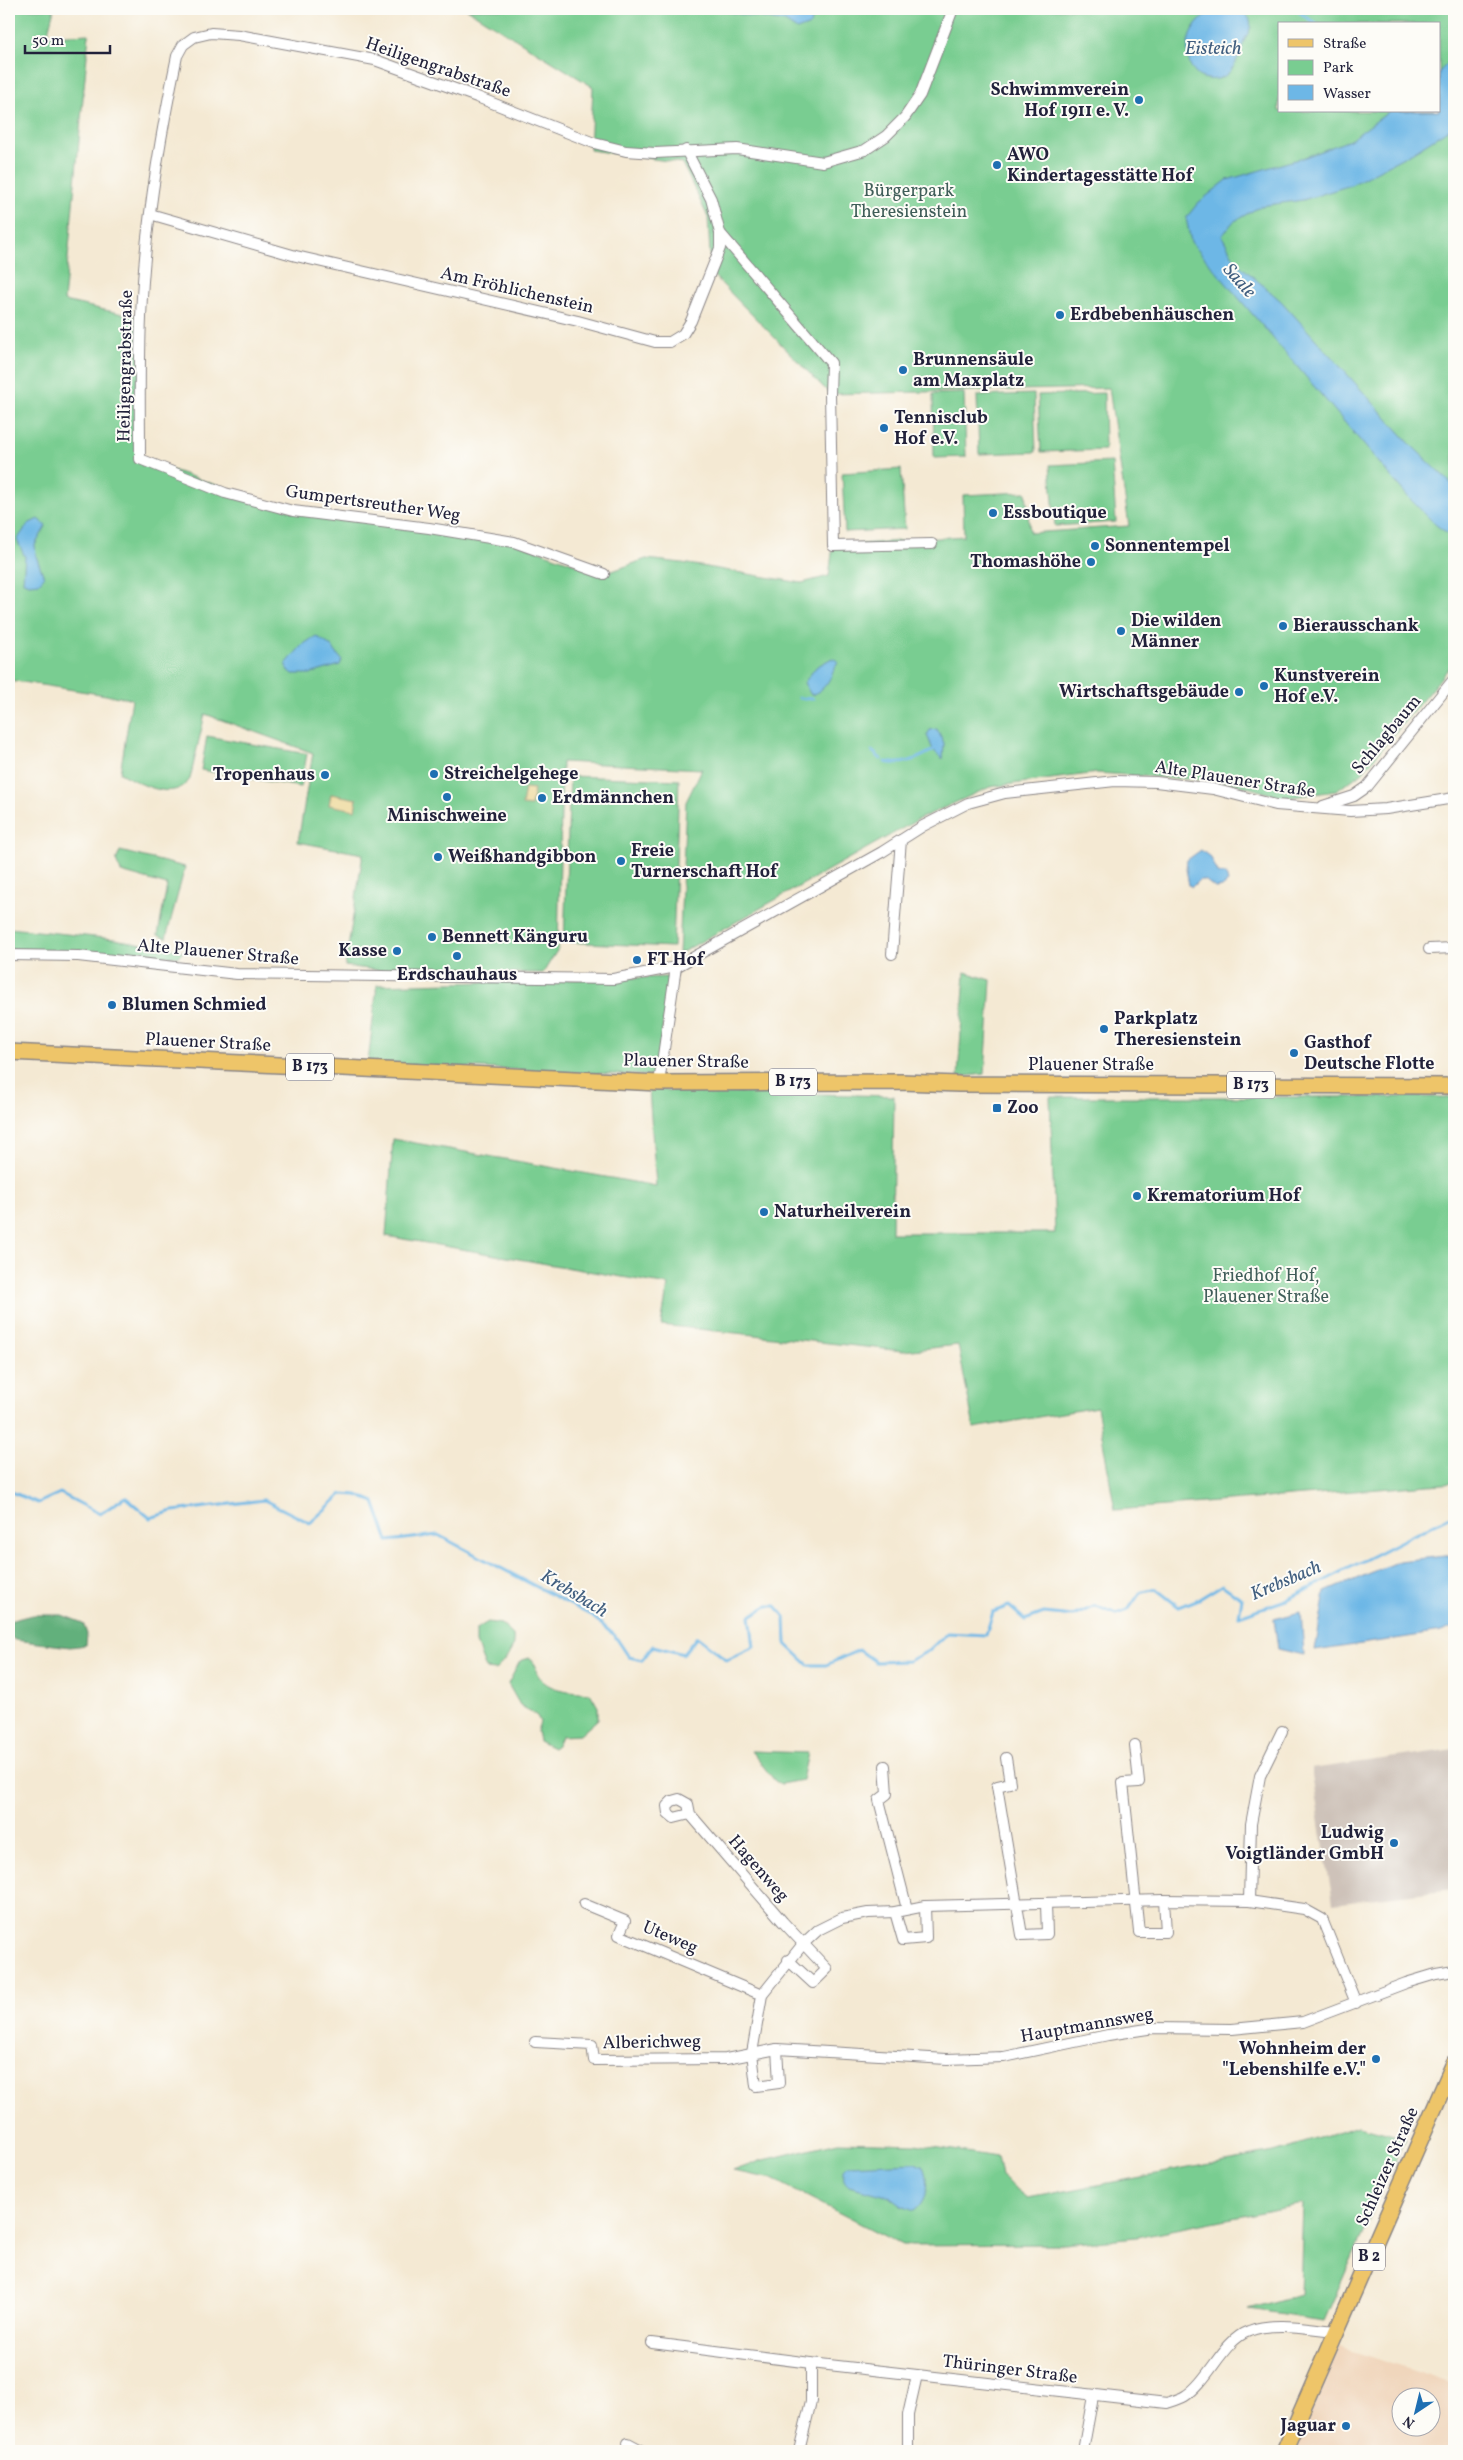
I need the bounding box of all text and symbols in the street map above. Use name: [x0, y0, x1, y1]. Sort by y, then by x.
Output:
scale bar: [25, 22, 110, 54]
legend: [1278, 22, 1440, 112]
text: 50 m: [32, 31, 64, 52]
street label: Heiligengrabstraße: [362, 31, 514, 105]
text: Straße: [1323, 34, 1366, 55]
water label: Eisteich: [1185, 36, 1241, 62]
text: Park: [1323, 58, 1354, 79]
place label: Schwimmverein Hof 1911 e. V.: [990, 78, 1129, 124]
text: Wasser: [1323, 84, 1371, 105]
marker: Schwimmverein Hof 1911 e. V.: [1133, 94, 1145, 106]
place label: AWO Kindertagesstätte Hof: [1007, 143, 1195, 189]
marker: AWO Kindertagesstätte Hof: [991, 159, 1003, 171]
park label: Bürgerpark Theresienstein: [851, 179, 967, 225]
water label: Saale: [1216, 258, 1262, 304]
street label: Am Fröhlichenstein: [438, 261, 596, 321]
street label: Heiligengrabstraße: [112, 290, 140, 442]
place label: Erdbebenhäuschen: [1070, 303, 1234, 328]
marker: Erdbebenhäuschen: [1054, 309, 1066, 321]
place label: Brunnensäule am Maxplatz: [913, 348, 1033, 394]
marker: Brunnensäule am Maxplatz: [897, 364, 909, 376]
place label: Tennisclub Hof e.V.: [894, 406, 988, 452]
marker: Tennisclub Hof e.V.: [878, 422, 890, 434]
street label: Gumpertsreuther Weg: [284, 479, 462, 529]
place label: Essboutique: [1003, 501, 1107, 526]
marker: Essboutique: [987, 507, 999, 519]
place label: Sonnentempel: [1105, 534, 1230, 559]
marker: Sonnentempel: [1089, 540, 1101, 552]
place label: Thomashöhe: [970, 550, 1081, 575]
marker: Thomashöhe: [1085, 556, 1097, 568]
place label: Die wilden Männer: [1131, 609, 1222, 655]
place label: Bierausschank: [1293, 614, 1419, 639]
marker: Bierausschank: [1277, 620, 1289, 632]
marker: Die wilden Männer: [1115, 625, 1127, 637]
place label: Kunstverein Hof e.V.: [1274, 664, 1380, 710]
place label: Wirtschaftsgebäude: [1059, 680, 1229, 705]
marker: Kunstverein Hof e.V.: [1258, 680, 1270, 692]
marker: Wirtschaftsgebäude: [1233, 686, 1245, 698]
street label: Schlagbaum: [1346, 690, 1428, 780]
street label: Alte Plauener Straße: [1153, 755, 1317, 805]
place label: Streichelgehege: [444, 762, 578, 787]
place label: Tropenhaus: [213, 763, 315, 788]
marker: Streichelgehege: [428, 768, 440, 780]
marker: Tropenhaus: [319, 769, 331, 781]
place label: Erdmännchen: [552, 786, 674, 811]
marker: Minischweine: [441, 791, 453, 803]
marker: Erdmännchen: [536, 792, 548, 804]
place label: Minischweine: [387, 804, 507, 829]
place label: Freie Turnerschaft Hof: [631, 839, 779, 885]
place label: Weißhandgibbon: [448, 845, 596, 870]
marker: Weißhandgibbon: [432, 851, 444, 863]
marker: Freie Turnerschaft Hof: [615, 855, 627, 867]
place label: Bennett Känguru: [442, 925, 588, 950]
marker: Bennett Känguru: [426, 931, 438, 943]
street label: Alte Plauener Straße: [136, 933, 300, 973]
place label: Kasse: [338, 939, 387, 964]
marker: Kasse: [391, 945, 403, 957]
place label: FT Hof: [647, 948, 706, 973]
marker: Erdschauhaus: [451, 950, 463, 962]
marker: FT Hof: [631, 954, 643, 966]
place label: Erdschauhaus: [397, 963, 517, 988]
place label: Blumen Schmied: [122, 993, 267, 1018]
marker: Blumen Schmied: [106, 999, 118, 1011]
place label: Parkplatz Theresienstein: [1114, 1007, 1241, 1053]
marker: Parkplatz Theresienstein: [1098, 1023, 1110, 1035]
street label: Plauener Straße: [144, 1027, 272, 1059]
place label: Gasthof Deutsche Flotte: [1304, 1031, 1435, 1077]
marker: Gasthof Deutsche Flotte: [1288, 1047, 1300, 1059]
street label: Plauener Straße: [623, 1048, 749, 1076]
street label: Plauener Straße: [1028, 1053, 1154, 1078]
road number: B 173: [286, 1054, 334, 1080]
road number: B 173: [769, 1068, 817, 1096]
road number: B 173: [1227, 1072, 1275, 1098]
place label: Zoo: [1007, 1096, 1039, 1121]
marker: Zoo: [991, 1102, 1003, 1114]
place label: Krematorium Hof: [1147, 1184, 1302, 1209]
marker: Krematorium Hof: [1131, 1190, 1143, 1202]
place label: Naturheilverein: [774, 1200, 911, 1225]
marker: Naturheilverein: [758, 1206, 770, 1218]
park label: Friedhof Hof, Plauener Straße: [1203, 1264, 1329, 1310]
water label: Krebsbach: [1247, 1554, 1325, 1608]
water label: Krebsbach: [535, 1564, 613, 1624]
place label: Ludwig Voigtländer GmbH: [1225, 1821, 1384, 1867]
street label: Hagenweg: [722, 1830, 794, 1908]
marker: Ludwig Voigtländer GmbH: [1388, 1837, 1400, 1849]
street label: Uteweg: [638, 1915, 702, 1961]
street label: Hauptmannsweg: [1019, 2002, 1155, 2050]
street label: Alberichweg: [603, 2030, 701, 2056]
place label: Wohnheim der "Lebenshilfe e.V.": [1222, 2037, 1366, 2083]
marker: Wohnheim der "Lebenshilfe e.V.": [1370, 2053, 1382, 2065]
street label: Schleizer Straße: [1350, 2103, 1426, 2231]
road number: B 2: [1353, 2244, 1385, 2270]
street label: Thüringer Straße: [941, 2349, 1079, 2391]
north arrow: [1390, 2388, 1440, 2438]
text: N: [1400, 2411, 1419, 2432]
place label: Jaguar: [1279, 2414, 1336, 2439]
marker: Jaguar: [1340, 2420, 1352, 2432]

